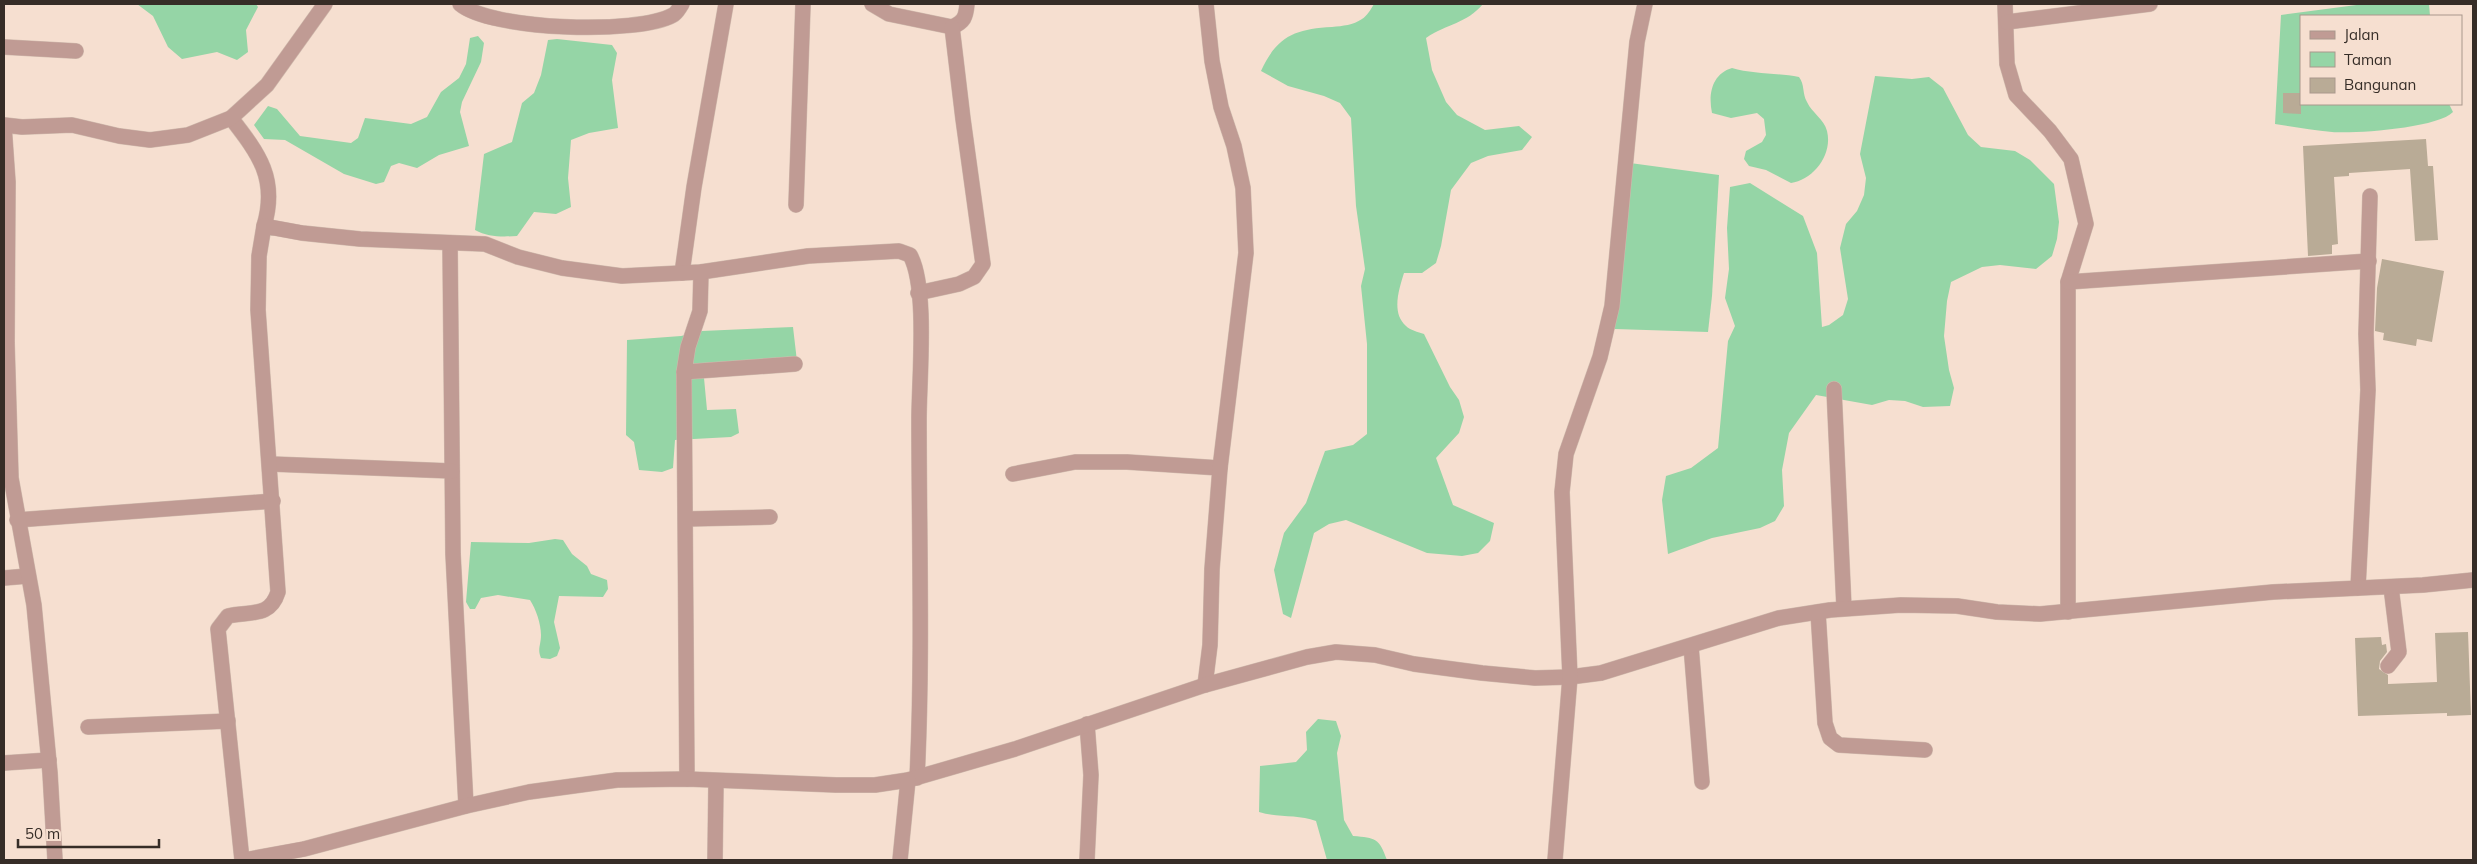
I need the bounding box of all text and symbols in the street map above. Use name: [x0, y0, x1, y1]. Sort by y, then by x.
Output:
legend: [2300, 15, 2462, 105]
text: Jalan: [2344, 25, 2379, 44]
text: Taman: [2344, 50, 2392, 69]
text: Bangunan: [2344, 75, 2416, 94]
scale bar: [18, 816, 159, 848]
text: 50 m: [25, 824, 60, 843]

